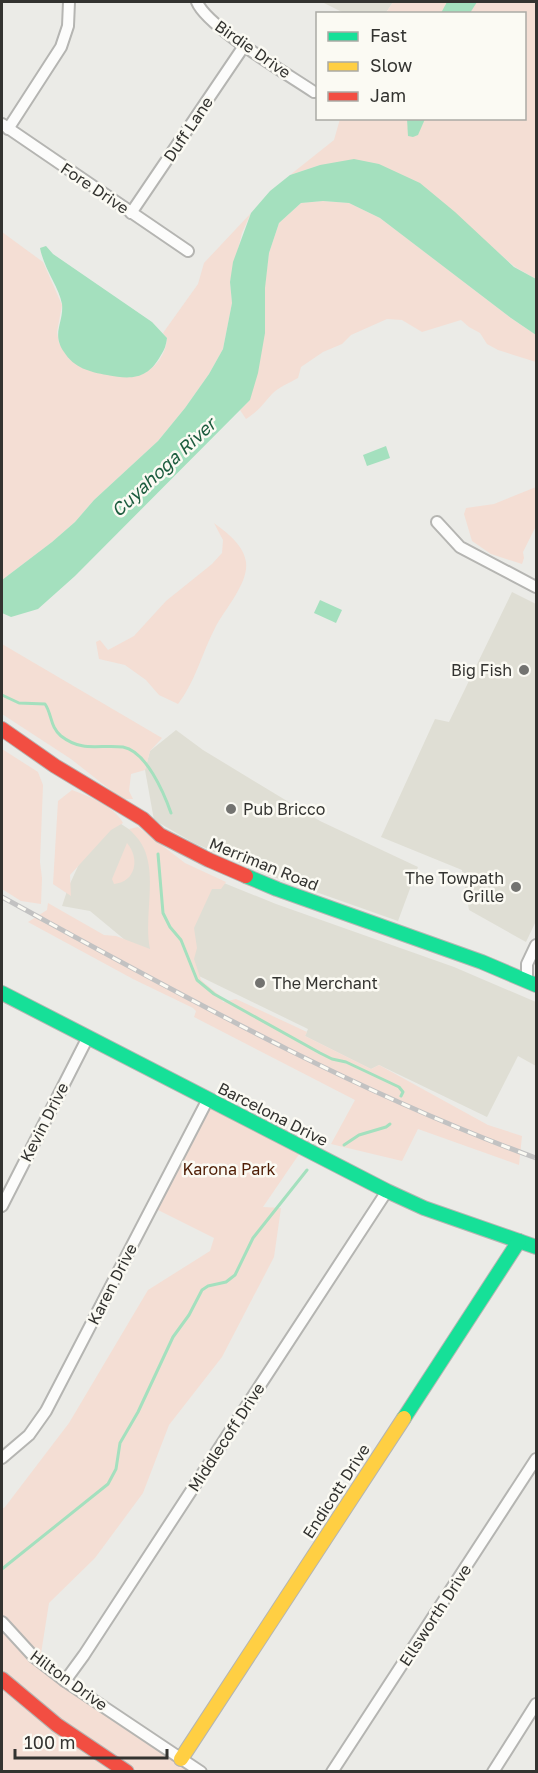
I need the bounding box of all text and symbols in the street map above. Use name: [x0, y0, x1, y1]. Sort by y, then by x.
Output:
legend: [316, 12, 526, 120]
street label: Birdie Drive: [211, 16, 295, 82]
text: Fast: [370, 24, 407, 46]
text: Slow: [370, 54, 413, 76]
text: Jam: [370, 84, 406, 106]
street label: Duff Lane: [159, 93, 217, 165]
street label: Fore Drive: [57, 158, 133, 218]
water label: Cuyahoga River: [106, 411, 222, 521]
place label: Big Fish: [451, 660, 512, 680]
marker: Big Fish: [517, 663, 531, 677]
place label: Pub Bricco: [243, 799, 325, 819]
marker: Pub Bricco: [224, 802, 238, 816]
street label: Merriman Road: [206, 833, 322, 895]
place label: The Towpath Grille: [405, 868, 504, 906]
marker: The Towpath Grille: [509, 880, 523, 894]
place label: The Merchant: [272, 973, 378, 993]
marker: The Merchant: [253, 976, 267, 990]
street label: Barcelona Drive: [215, 1078, 331, 1150]
street label: Kevin Drive: [15, 1079, 73, 1165]
park label: Karona Park: [182, 1159, 276, 1179]
street label: Karen Drive: [83, 1240, 141, 1328]
street label: Middlecoff Drive: [183, 1379, 269, 1495]
street label: Endicott Drive: [298, 1440, 374, 1542]
street label: Ellsworth Drive: [395, 1560, 475, 1670]
street label: Hilton Drive: [26, 1645, 112, 1715]
scale bar: [15, 1722, 166, 1760]
text: 100 m: [24, 1731, 75, 1753]

